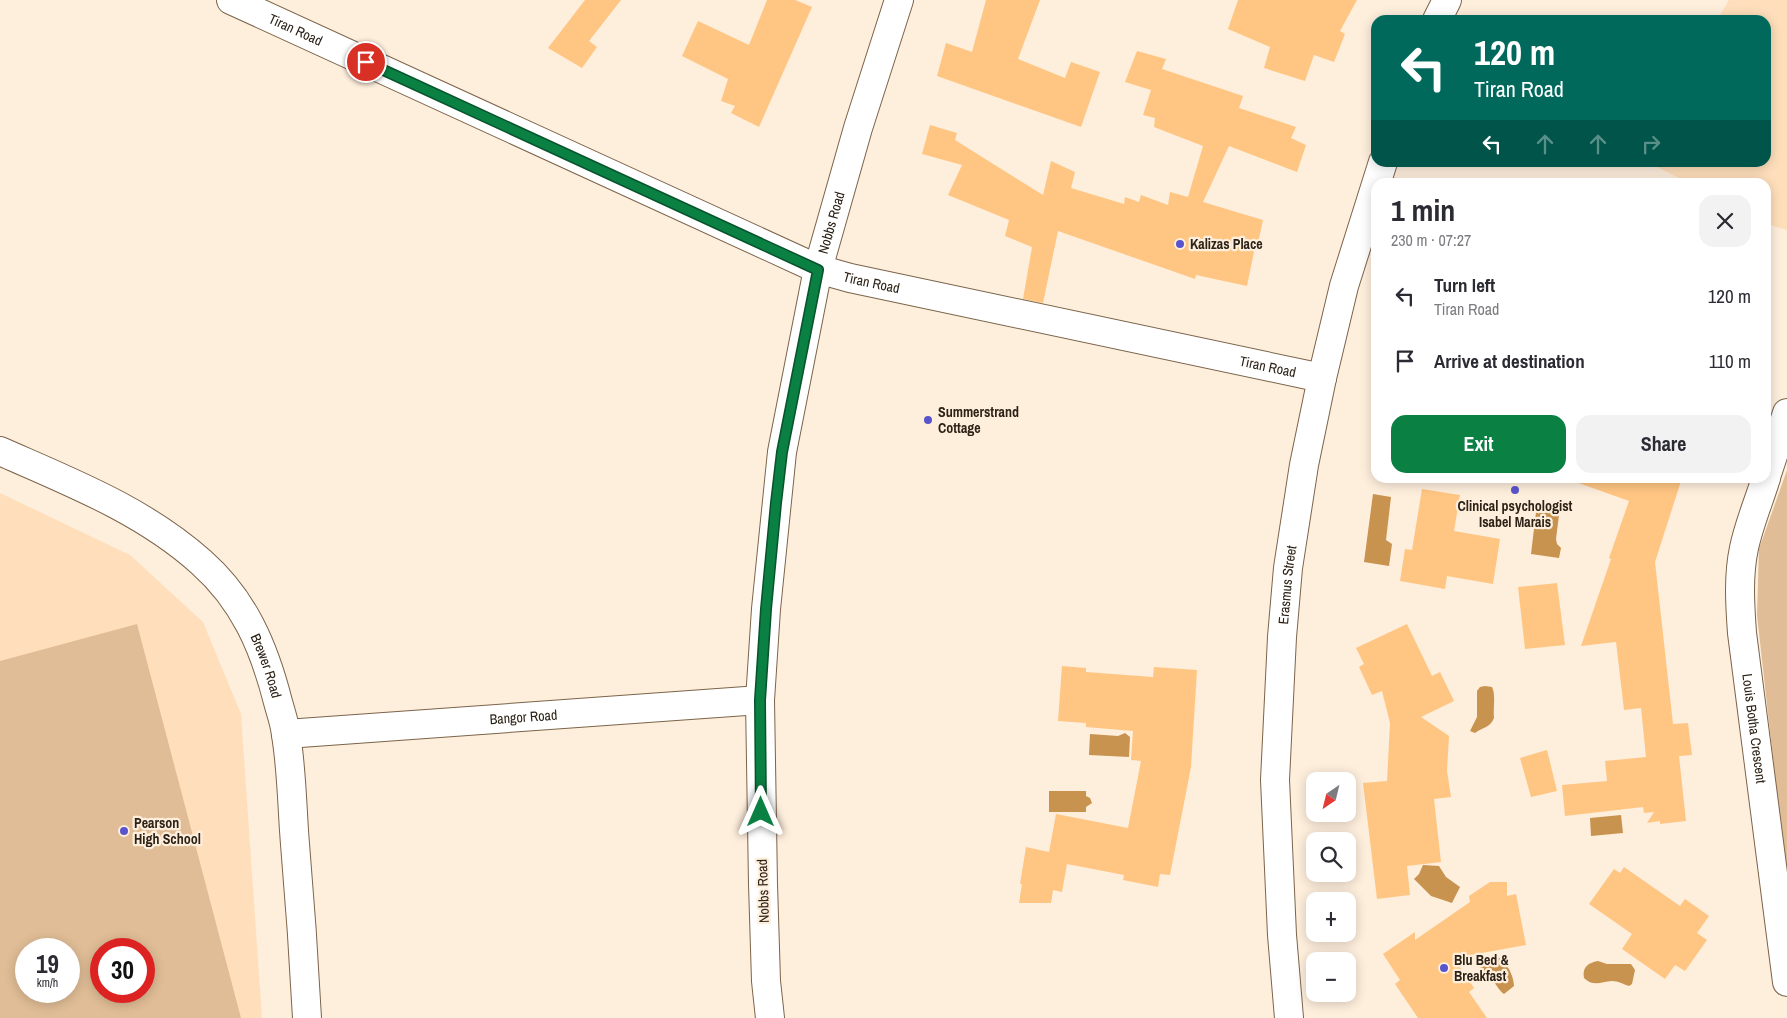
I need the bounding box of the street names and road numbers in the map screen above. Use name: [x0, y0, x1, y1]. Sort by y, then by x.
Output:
street label: Tiran Road: [266, 9, 325, 50]
street label: Nobbs Road: [814, 189, 849, 256]
street label: Tiran Road: [841, 268, 901, 297]
street label: Tiran Road: [1238, 352, 1298, 381]
street label: Erasmus Street: [1274, 544, 1300, 625]
street label: Brewer Road: [247, 631, 286, 700]
street label: Louis Botha Crescent: [1738, 673, 1770, 784]
street label: Bangor Road: [489, 706, 558, 728]
street label: Nobbs Road: [753, 859, 773, 923]

